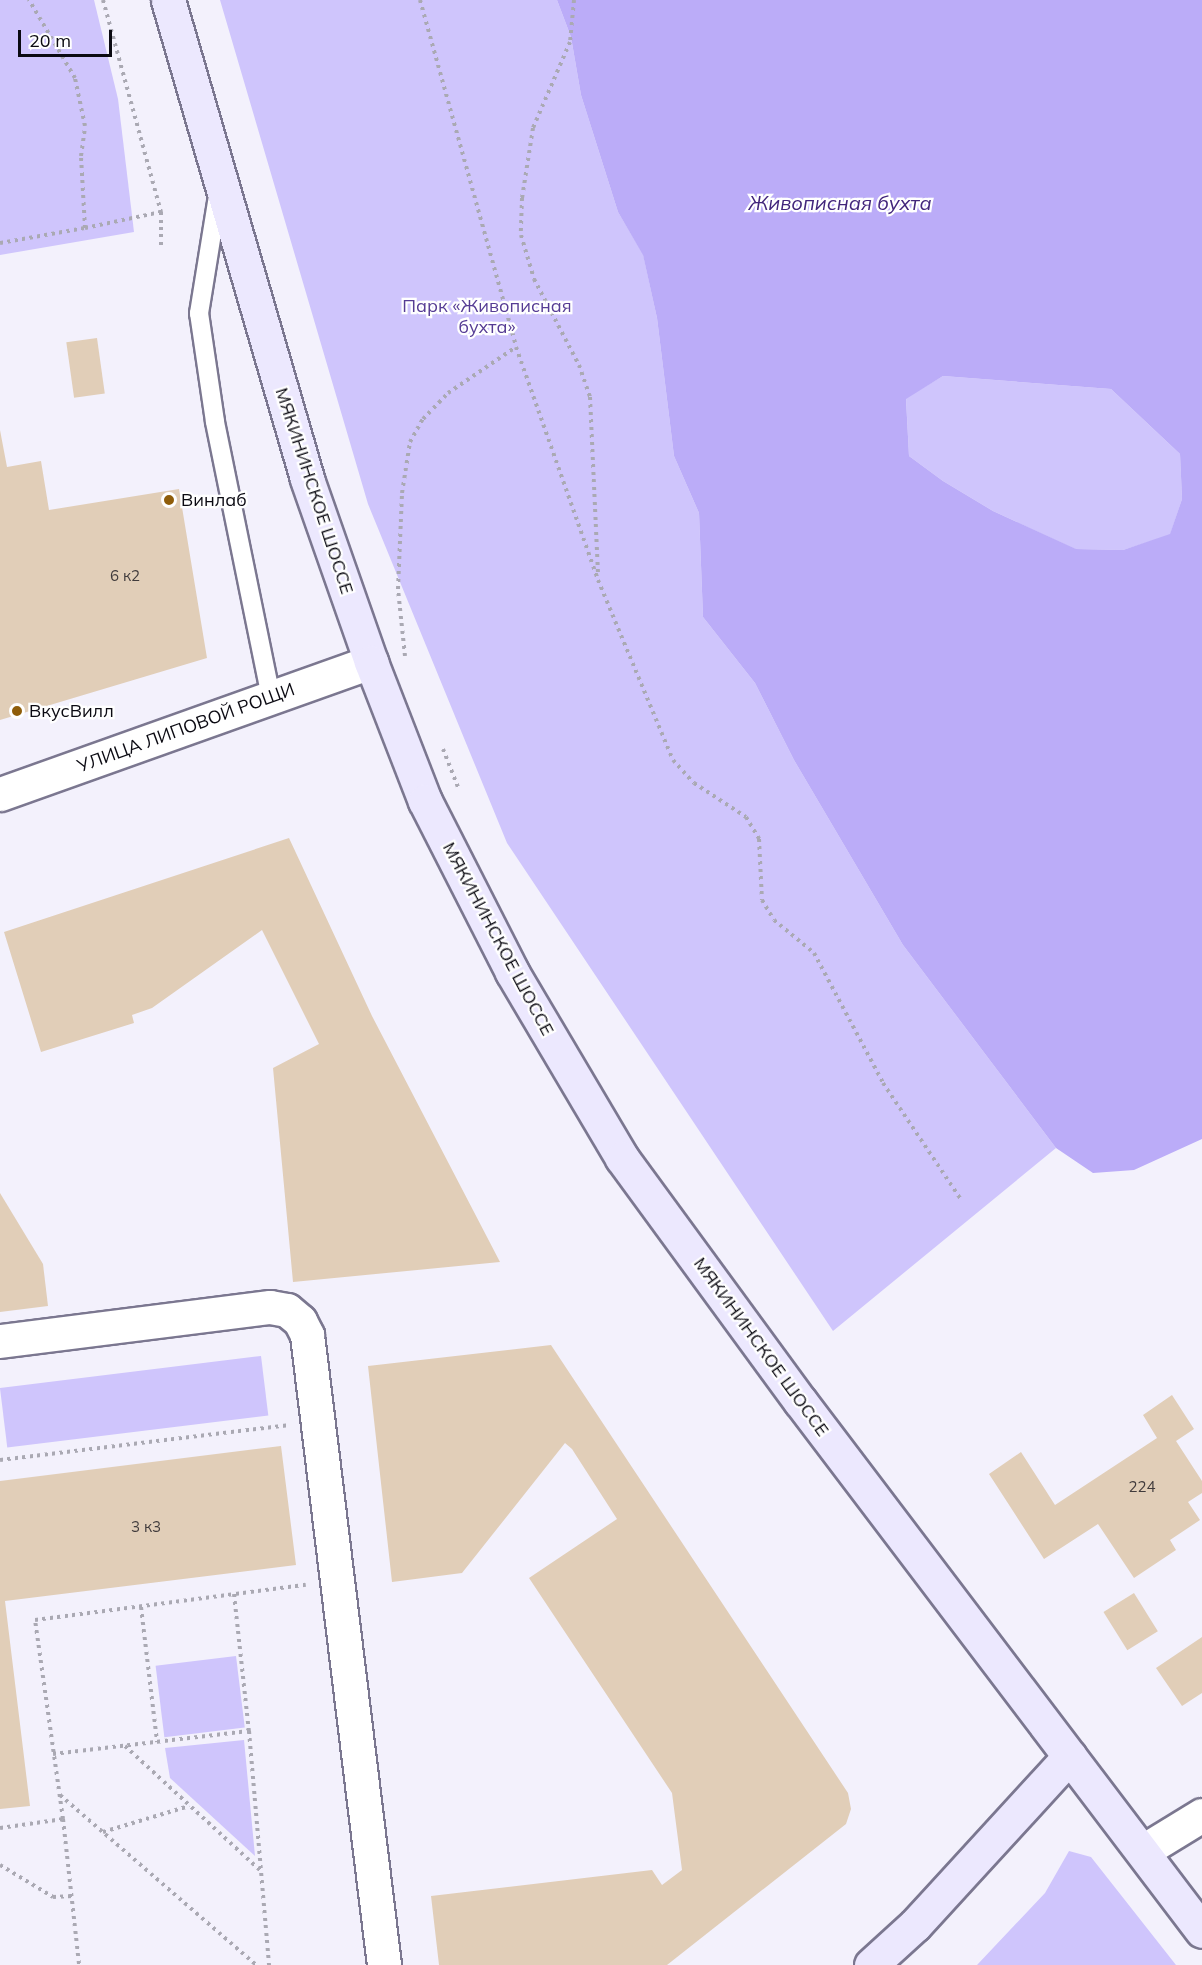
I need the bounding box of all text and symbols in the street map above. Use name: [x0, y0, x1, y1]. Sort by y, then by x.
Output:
scale bar: [21, 18, 116, 56]
text: 20 m: [29, 29, 71, 52]
water label: Живописная бухта: [748, 190, 932, 214]
park label: Парк «Живописная бухта»: [402, 296, 572, 338]
street label: МЯКИНИНСКОЕ ШОССЕ: [270, 385, 358, 597]
place label: Винлаб: [181, 489, 247, 511]
marker: Винлаб: [162, 493, 176, 507]
house number: 6 к2: [110, 567, 140, 585]
street label: УЛИЦА ЛИПОВОЙ РОЩИ: [74, 679, 298, 777]
place label: ВкусВилл: [29, 700, 114, 722]
marker: ВкусВилл: [10, 704, 24, 718]
street label: МЯКИНИНСКОЕ ШОССЕ: [438, 839, 558, 1039]
street label: МЯКИНИНСКОЕ ШОССЕ: [689, 1253, 833, 1441]
house number: 224: [1129, 1478, 1155, 1496]
house number: 3 к3: [131, 1518, 161, 1536]

